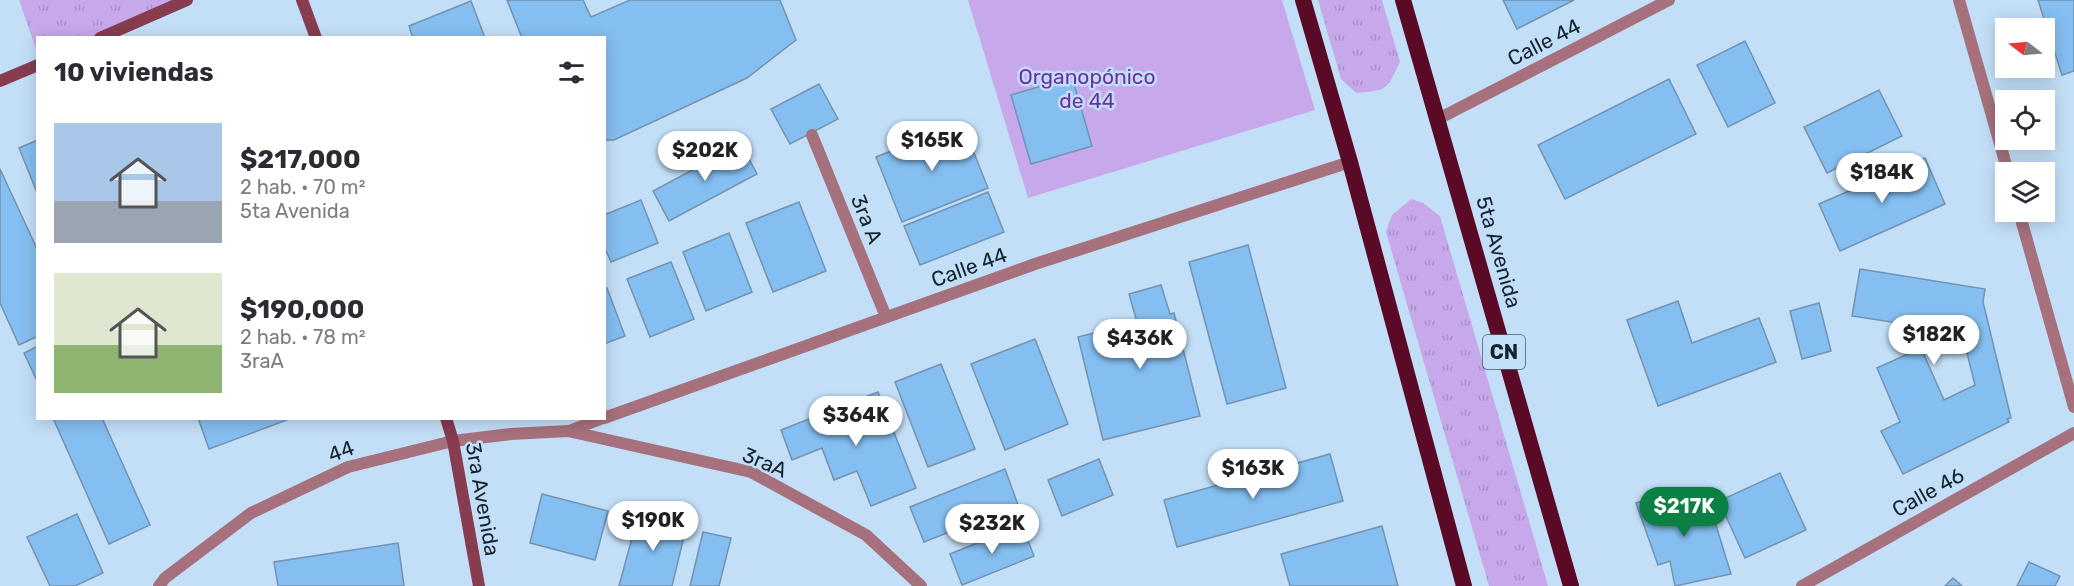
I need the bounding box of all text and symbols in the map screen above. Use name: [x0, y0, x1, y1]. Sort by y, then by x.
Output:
street label: Calle 44: [1503, 13, 1585, 71]
north arrow: [1995, 18, 2055, 78]
map controls: [1995, 18, 2055, 222]
icon: filters: [555, 56, 588, 89]
text: 10 viviendas: [54, 57, 214, 88]
park label: Organopónico de 44: [1019, 64, 1155, 113]
button: locate: [1995, 90, 2055, 150]
pin: $165K: [890, 121, 974, 172]
text: $165K: [901, 128, 963, 152]
pin: $202K: [663, 131, 747, 182]
text: $202K: [672, 138, 738, 162]
text: $217,000: [240, 144, 361, 175]
icon: home: [102, 147, 174, 219]
pin: $184K: [1840, 153, 1924, 204]
text: $184K: [1850, 160, 1914, 184]
button: layers: [1995, 162, 2055, 222]
text: 2 hab. · 70 m²: [240, 175, 365, 199]
street label: 3ra A: [846, 191, 888, 247]
street label: 5ta Avenida: [1471, 193, 1527, 311]
text: 5ta Avenida: [240, 199, 350, 223]
street label: Calle 44: [928, 242, 1010, 292]
text: $190,000: [240, 294, 365, 325]
icon: home: [102, 297, 174, 369]
pin: $182K: [1892, 315, 1976, 366]
pin: $436K: [1098, 319, 1182, 370]
text: $182K: [1902, 322, 1966, 346]
text: 2 hab. · 78 m²: [240, 325, 366, 349]
text: $436K: [1107, 326, 1173, 350]
road number: CN: [1483, 335, 1525, 369]
text: 3raA: [240, 349, 284, 373]
pin: $364K: [814, 396, 898, 447]
text: $364K: [823, 403, 889, 427]
street label: 44: [324, 435, 358, 467]
street label: 3ra Avenida: [461, 440, 505, 558]
street label: 3raA: [739, 441, 791, 483]
pin: $163K: [1211, 449, 1295, 500]
text: $163K: [1222, 456, 1284, 480]
street label: Calle 46: [1888, 462, 1968, 522]
pin: $217K: [1642, 487, 1726, 538]
text: $217K: [1653, 494, 1715, 518]
pin: $190K: [611, 501, 695, 552]
pin: $232K: [950, 504, 1034, 555]
text: $190K: [622, 508, 684, 532]
text: $232K: [959, 511, 1025, 535]

